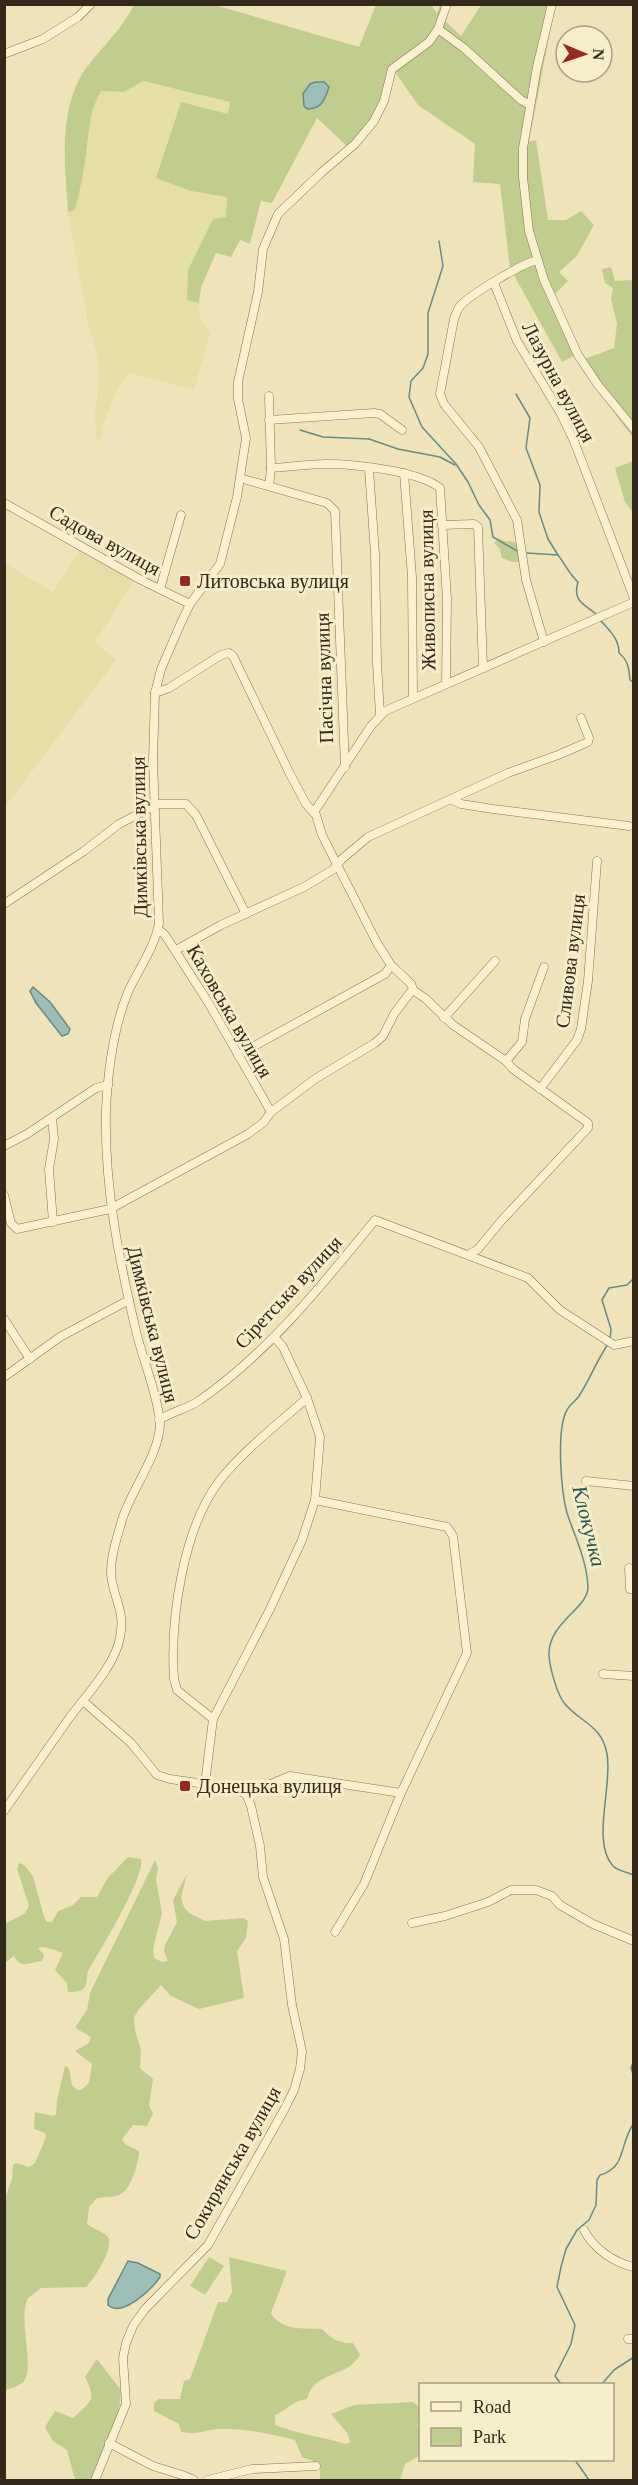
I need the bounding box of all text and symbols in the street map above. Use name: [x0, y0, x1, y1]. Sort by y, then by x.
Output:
north arrow: [554, 24, 614, 84]
text: N: [590, 48, 607, 61]
street label: Лазурна вулиця: [517, 318, 600, 446]
street label: Садова вулиця: [45, 500, 165, 581]
street label: Живописна вулиця: [415, 509, 440, 671]
place label: Литовська вулиця: [197, 570, 349, 593]
marker: Литовська вулиця: [178, 574, 192, 588]
street label: Пасічна вулиця: [311, 612, 338, 744]
street label: Димківська вулиця: [127, 756, 152, 918]
street label: Сливова вулиця: [551, 893, 590, 1029]
street label: Каховська вулиця: [182, 940, 277, 1082]
street label: Сіретська вулиця: [230, 1231, 347, 1354]
street label: Димківська вулиця: [122, 1243, 183, 1405]
water label: Клокучка: [567, 1482, 611, 1569]
place label: Донецька вулиця: [197, 1775, 342, 1798]
marker: Донецька вулиця: [178, 1779, 192, 1793]
street label: Сокирянська вулиця: [179, 2082, 286, 2244]
legend: [419, 2383, 614, 2461]
text: Road: [473, 2397, 511, 2417]
text: Park: [473, 2427, 506, 2447]

